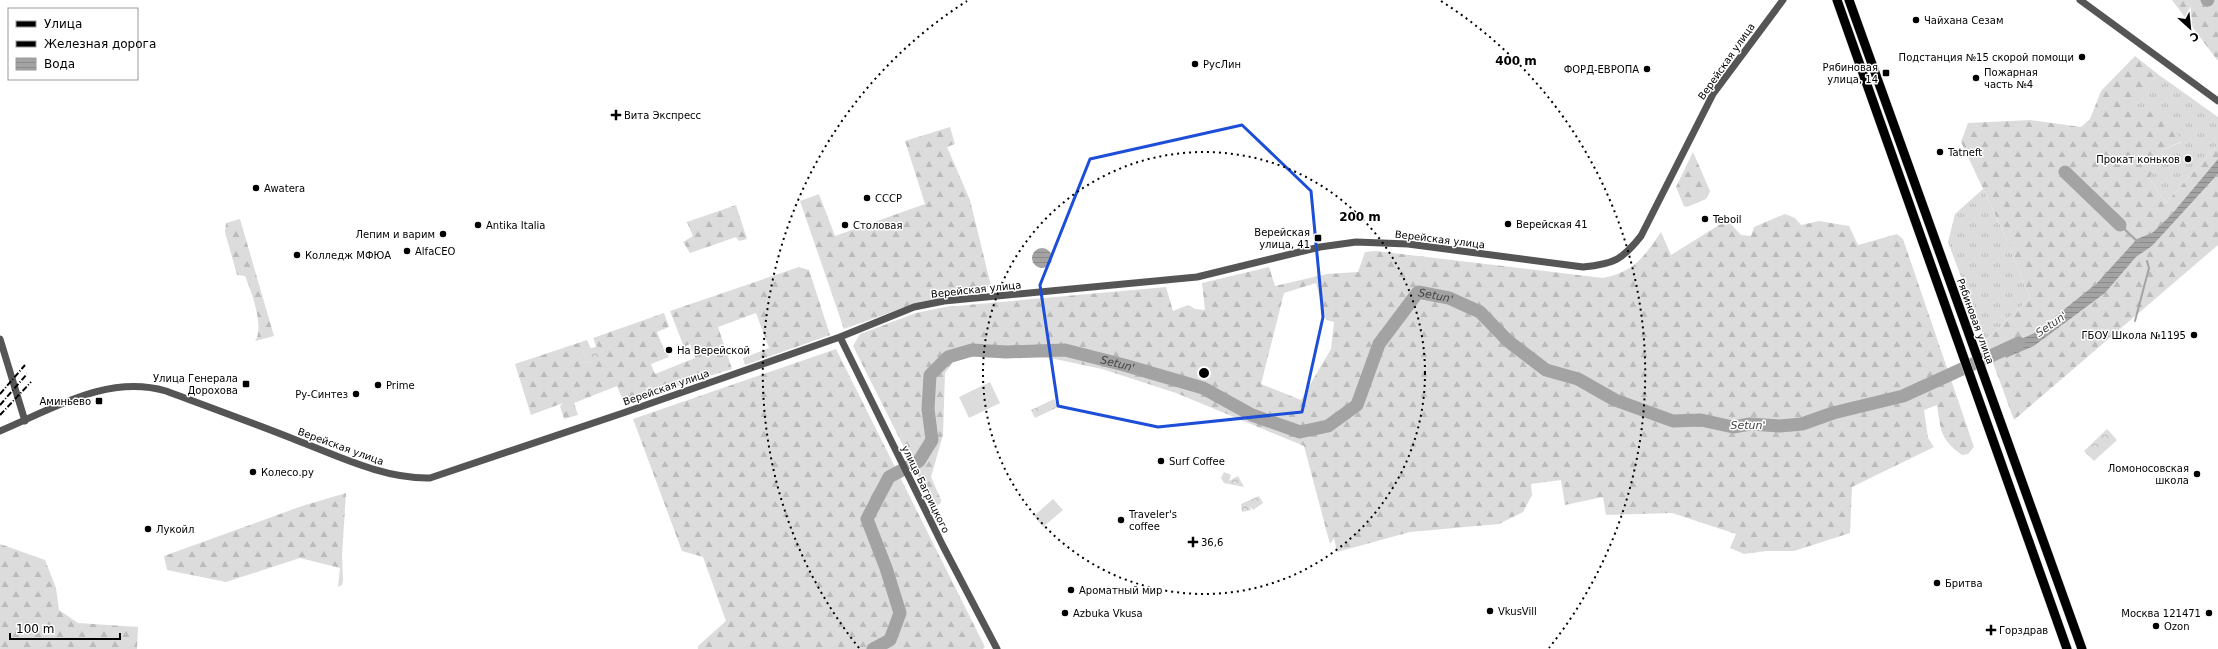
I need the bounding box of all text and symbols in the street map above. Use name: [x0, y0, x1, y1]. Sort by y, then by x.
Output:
legend: [8, 8, 138, 80]
north arrow: [2170, 8, 2210, 48]
marker: Чайхана Сезам: [1911, 15, 1921, 25]
place label: Чайхана Сезам: [1924, 15, 2004, 26]
text: Улица: [44, 17, 82, 31]
street label: Верейская улица: [1696, 21, 1757, 102]
text: С: [2188, 29, 2201, 44]
text: Железная дорога: [44, 37, 156, 51]
place label: Подстанция №15 скорой помощи: [1899, 52, 2074, 63]
marker: Подстанция №15 скорой помощи: [2077, 52, 2087, 62]
text: 400 m: [1495, 54, 1537, 68]
text: Вода: [44, 57, 75, 71]
marker: РусЛин: [1190, 59, 1200, 69]
place label: РусЛин: [1203, 59, 1241, 70]
place label: Рябиновая улица, 14: [1823, 62, 1878, 85]
place label: ФОРД-ЕВРОПА: [1564, 64, 1639, 75]
marker: ФОРД-ЕВРОПА: [1642, 64, 1652, 74]
place label: Пожарная часть №4: [1984, 67, 2038, 90]
marker: Рябиновая улица, 14: [1881, 68, 1891, 78]
marker: Пожарная часть №4: [1971, 73, 1981, 83]
marker: Вита Экспресс: [611, 110, 621, 120]
place label: Вита Экспресс: [624, 110, 701, 121]
marker: Tatneft: [1935, 147, 1945, 157]
place label: Tatneft: [1947, 147, 1982, 158]
place label: Прокат коньков: [2096, 154, 2180, 165]
marker: Прокат коньков: [2183, 154, 2193, 164]
marker: Awatera: [251, 183, 261, 193]
place label: Awatera: [264, 183, 305, 194]
marker: СССР: [862, 193, 872, 203]
place label: СССР: [875, 193, 902, 204]
text: 200 m: [1339, 210, 1381, 224]
marker: Teboil: [1700, 214, 1710, 224]
place label: Teboil: [1712, 214, 1742, 225]
marker: Верейская 41: [1503, 219, 1513, 229]
place label: Верейская 41: [1516, 219, 1588, 230]
marker: Antika Italia: [473, 220, 483, 230]
place label: Antika Italia: [486, 220, 545, 231]
marker: Столовая: [840, 220, 850, 230]
place label: Столовая: [853, 220, 902, 231]
place label: Верейская улица, 41: [1254, 227, 1310, 250]
place label: Лепим и варим: [355, 229, 435, 240]
marker: Лепим и варим: [438, 229, 448, 239]
street label: Верейская улица: [1394, 229, 1486, 250]
marker: Верейская улица, 41: [1313, 233, 1323, 243]
marker: AlfaCEO: [402, 246, 412, 256]
place label: AlfaCEO: [415, 246, 456, 257]
marker: Колледж МФЮА: [292, 250, 302, 260]
place label: Колледж МФЮА: [305, 250, 391, 261]
street label: Рябиновая улица: [1955, 277, 1996, 365]
street label: Верейская улица: [930, 279, 1022, 300]
water label: Setun': [1417, 286, 1455, 306]
water label: Setun': [2033, 309, 2069, 340]
place label: ГБОУ Школа №1195: [2081, 330, 2186, 341]
marker: ГБОУ Школа №1195: [2189, 330, 2199, 340]
marker: На Верейской: [664, 345, 674, 355]
place label: На Верейской: [677, 345, 750, 356]
water label: Setun': [1099, 353, 1136, 375]
centre of rings: [1197, 366, 1211, 380]
street label: Верейская улица: [622, 368, 711, 407]
place label: Улица Генерала Дорохова: [153, 373, 238, 396]
marker: Улица Генерала Дорохова: [241, 379, 251, 389]
marker: Prime: [373, 380, 383, 390]
place label: Prime: [386, 380, 415, 391]
place label: Ру-Синтез: [295, 389, 348, 400]
marker: Ру-Синтез: [351, 389, 361, 399]
place label: Аминьево: [40, 396, 91, 407]
marker: Аминьево: [94, 396, 104, 406]
water label: Setun': [1730, 419, 1766, 432]
street label: Верейская улица: [296, 426, 385, 467]
street label: улица Багрицкого: [899, 444, 952, 535]
marker: Surf Coffee: [1156, 456, 1166, 466]
place label: Surf Coffee: [1169, 456, 1225, 467]
place label: Ломоносовская школа: [2108, 463, 2189, 486]
marker: Колесо.ру: [248, 467, 258, 477]
place label: Колесо.ру: [261, 467, 314, 478]
marker: Ломоносовская школа: [2192, 469, 2202, 479]
place label: Traveler's coffee: [1128, 509, 1177, 532]
marker: Traveler's coffee: [1116, 515, 1126, 525]
marker: Лукойл: [143, 524, 153, 534]
place label: Лукойл: [156, 524, 195, 535]
marker: 36,6: [1188, 537, 1198, 547]
place label: 36,6: [1201, 537, 1223, 548]
marker: Бритва: [1932, 578, 1942, 588]
place label: Бритва: [1945, 578, 1983, 589]
marker: Ароматный мир: [1066, 585, 1076, 595]
place label: Ароматный мир: [1079, 585, 1162, 596]
marker: VkusVill: [1485, 606, 1495, 616]
place label: VkusVill: [1498, 606, 1537, 617]
marker: Azbuka Vkusa: [1060, 608, 1070, 618]
place label: Azbuka Vkusa: [1073, 608, 1143, 619]
place label: Москва 121471: [2121, 608, 2201, 619]
marker: Москва 121471: [2204, 608, 2214, 618]
scale bar: [10, 615, 120, 641]
marker: Ozon: [2151, 621, 2161, 631]
place label: Ozon: [2164, 621, 2190, 632]
text: 100 m: [16, 622, 54, 636]
marker: Горздрав: [1986, 625, 1996, 635]
place label: Горздрав: [1999, 625, 2048, 636]

